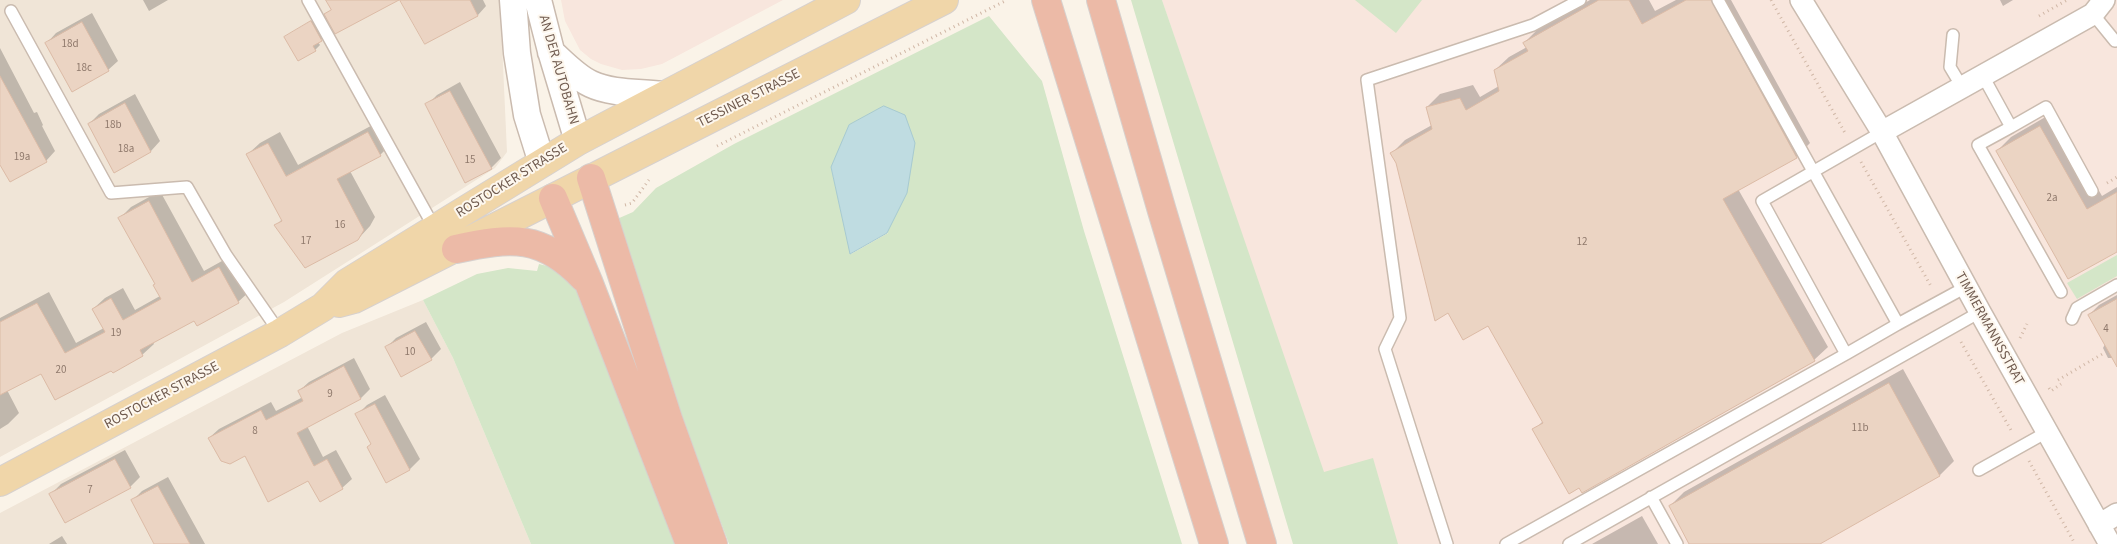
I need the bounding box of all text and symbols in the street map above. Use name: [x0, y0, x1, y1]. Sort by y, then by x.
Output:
street label: AN DER AUTOBAHN: [534, 13, 582, 127]
house number: 18d: [61, 38, 79, 52]
house number: 18c: [76, 62, 92, 76]
street label: TESSINER STRASSE: [695, 66, 803, 132]
house number: 18b: [104, 119, 122, 133]
street label: ROSTOCKER STRASSE: [453, 140, 571, 222]
house number: 18a: [118, 143, 134, 157]
house number: 19a: [14, 151, 30, 165]
house number: 15: [465, 154, 475, 168]
house number: 2a: [2046, 192, 2058, 206]
house number: 16: [335, 219, 345, 233]
house number: 17: [301, 235, 311, 249]
house number: 12: [1577, 236, 1587, 250]
street label: TIMMERMANNSSTRAT: [1951, 269, 2027, 389]
house number: 4: [2103, 323, 2109, 337]
house number: 19: [111, 327, 121, 341]
house number: 10: [405, 346, 415, 360]
street label: ROSTOCKER STRASSE: [102, 359, 222, 433]
house number: 20: [56, 364, 66, 378]
house number: 9: [327, 388, 333, 402]
house number: 11b: [1851, 422, 1869, 436]
house number: 8: [252, 425, 258, 439]
house number: 7: [87, 484, 93, 498]

